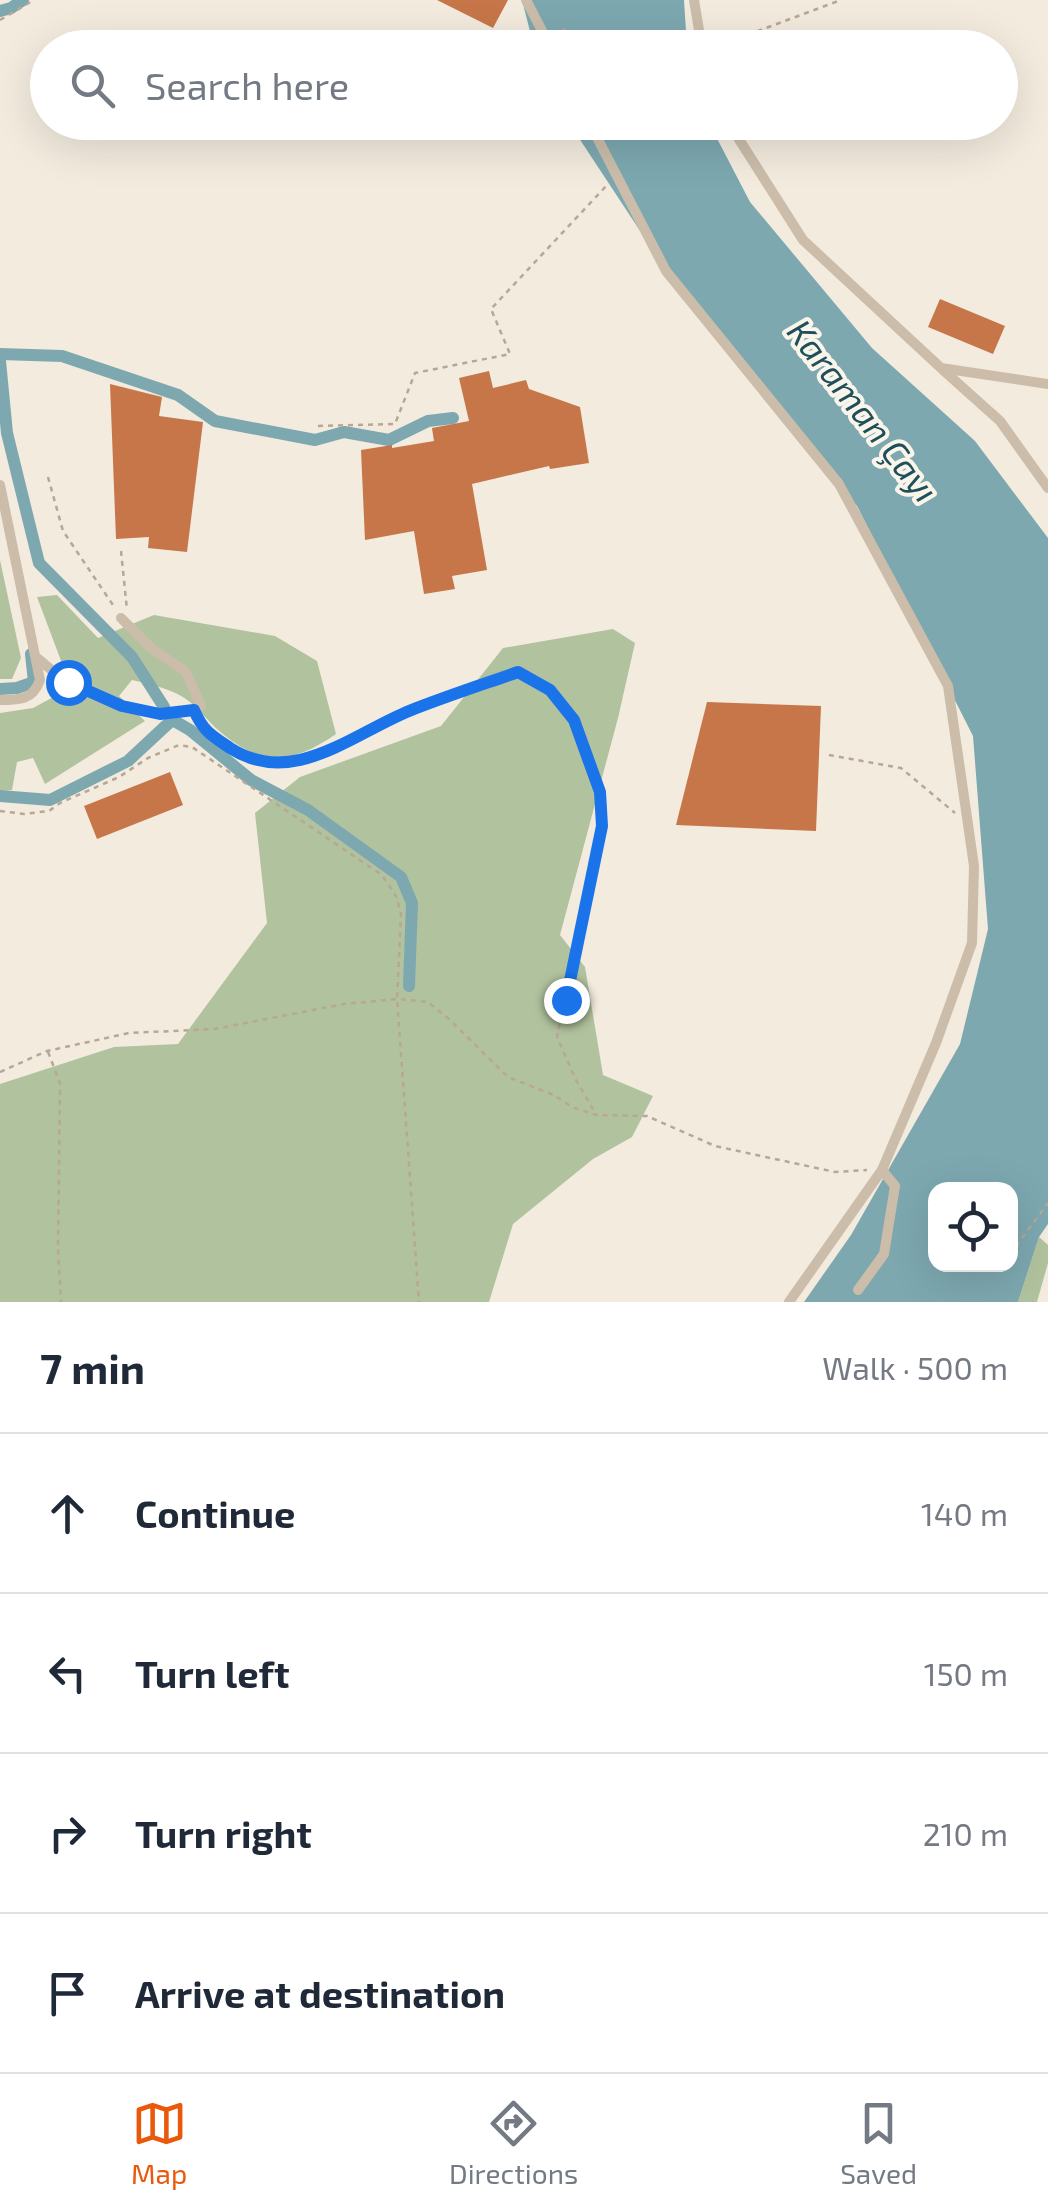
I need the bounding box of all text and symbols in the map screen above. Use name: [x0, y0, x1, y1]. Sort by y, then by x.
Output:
search box: [30, 30, 1018, 140]
icon: search: [65, 58, 120, 113]
text: Search here: [145, 62, 349, 108]
water label: Karaman Çayı: [778, 310, 948, 511]
route start: [46, 660, 92, 706]
route end: [544, 978, 590, 1024]
map controls: [928, 1182, 1018, 1272]
button: locate: [928, 1182, 1018, 1272]
text: 7 min: [40, 1342, 145, 1392]
text: Walk · 500 m: [822, 1348, 1008, 1386]
icon: ahead: [40, 1486, 95, 1541]
text: Continue: [135, 1490, 295, 1536]
text: 140 m: [921, 1494, 1008, 1532]
icon: left: [40, 1646, 95, 1701]
text: Turn left: [135, 1650, 290, 1696]
text: 150 m: [924, 1654, 1008, 1692]
icon: right: [40, 1806, 95, 1861]
text: Turn right: [135, 1810, 312, 1856]
text: 210 m: [923, 1814, 1008, 1852]
icon: arrive: [40, 1966, 95, 2021]
text: Arrive at destination: [135, 1970, 505, 2016]
tab: Map: [131, 2096, 187, 2190]
tab: Directions: [449, 2096, 578, 2190]
tab: Saved: [840, 2096, 917, 2190]

